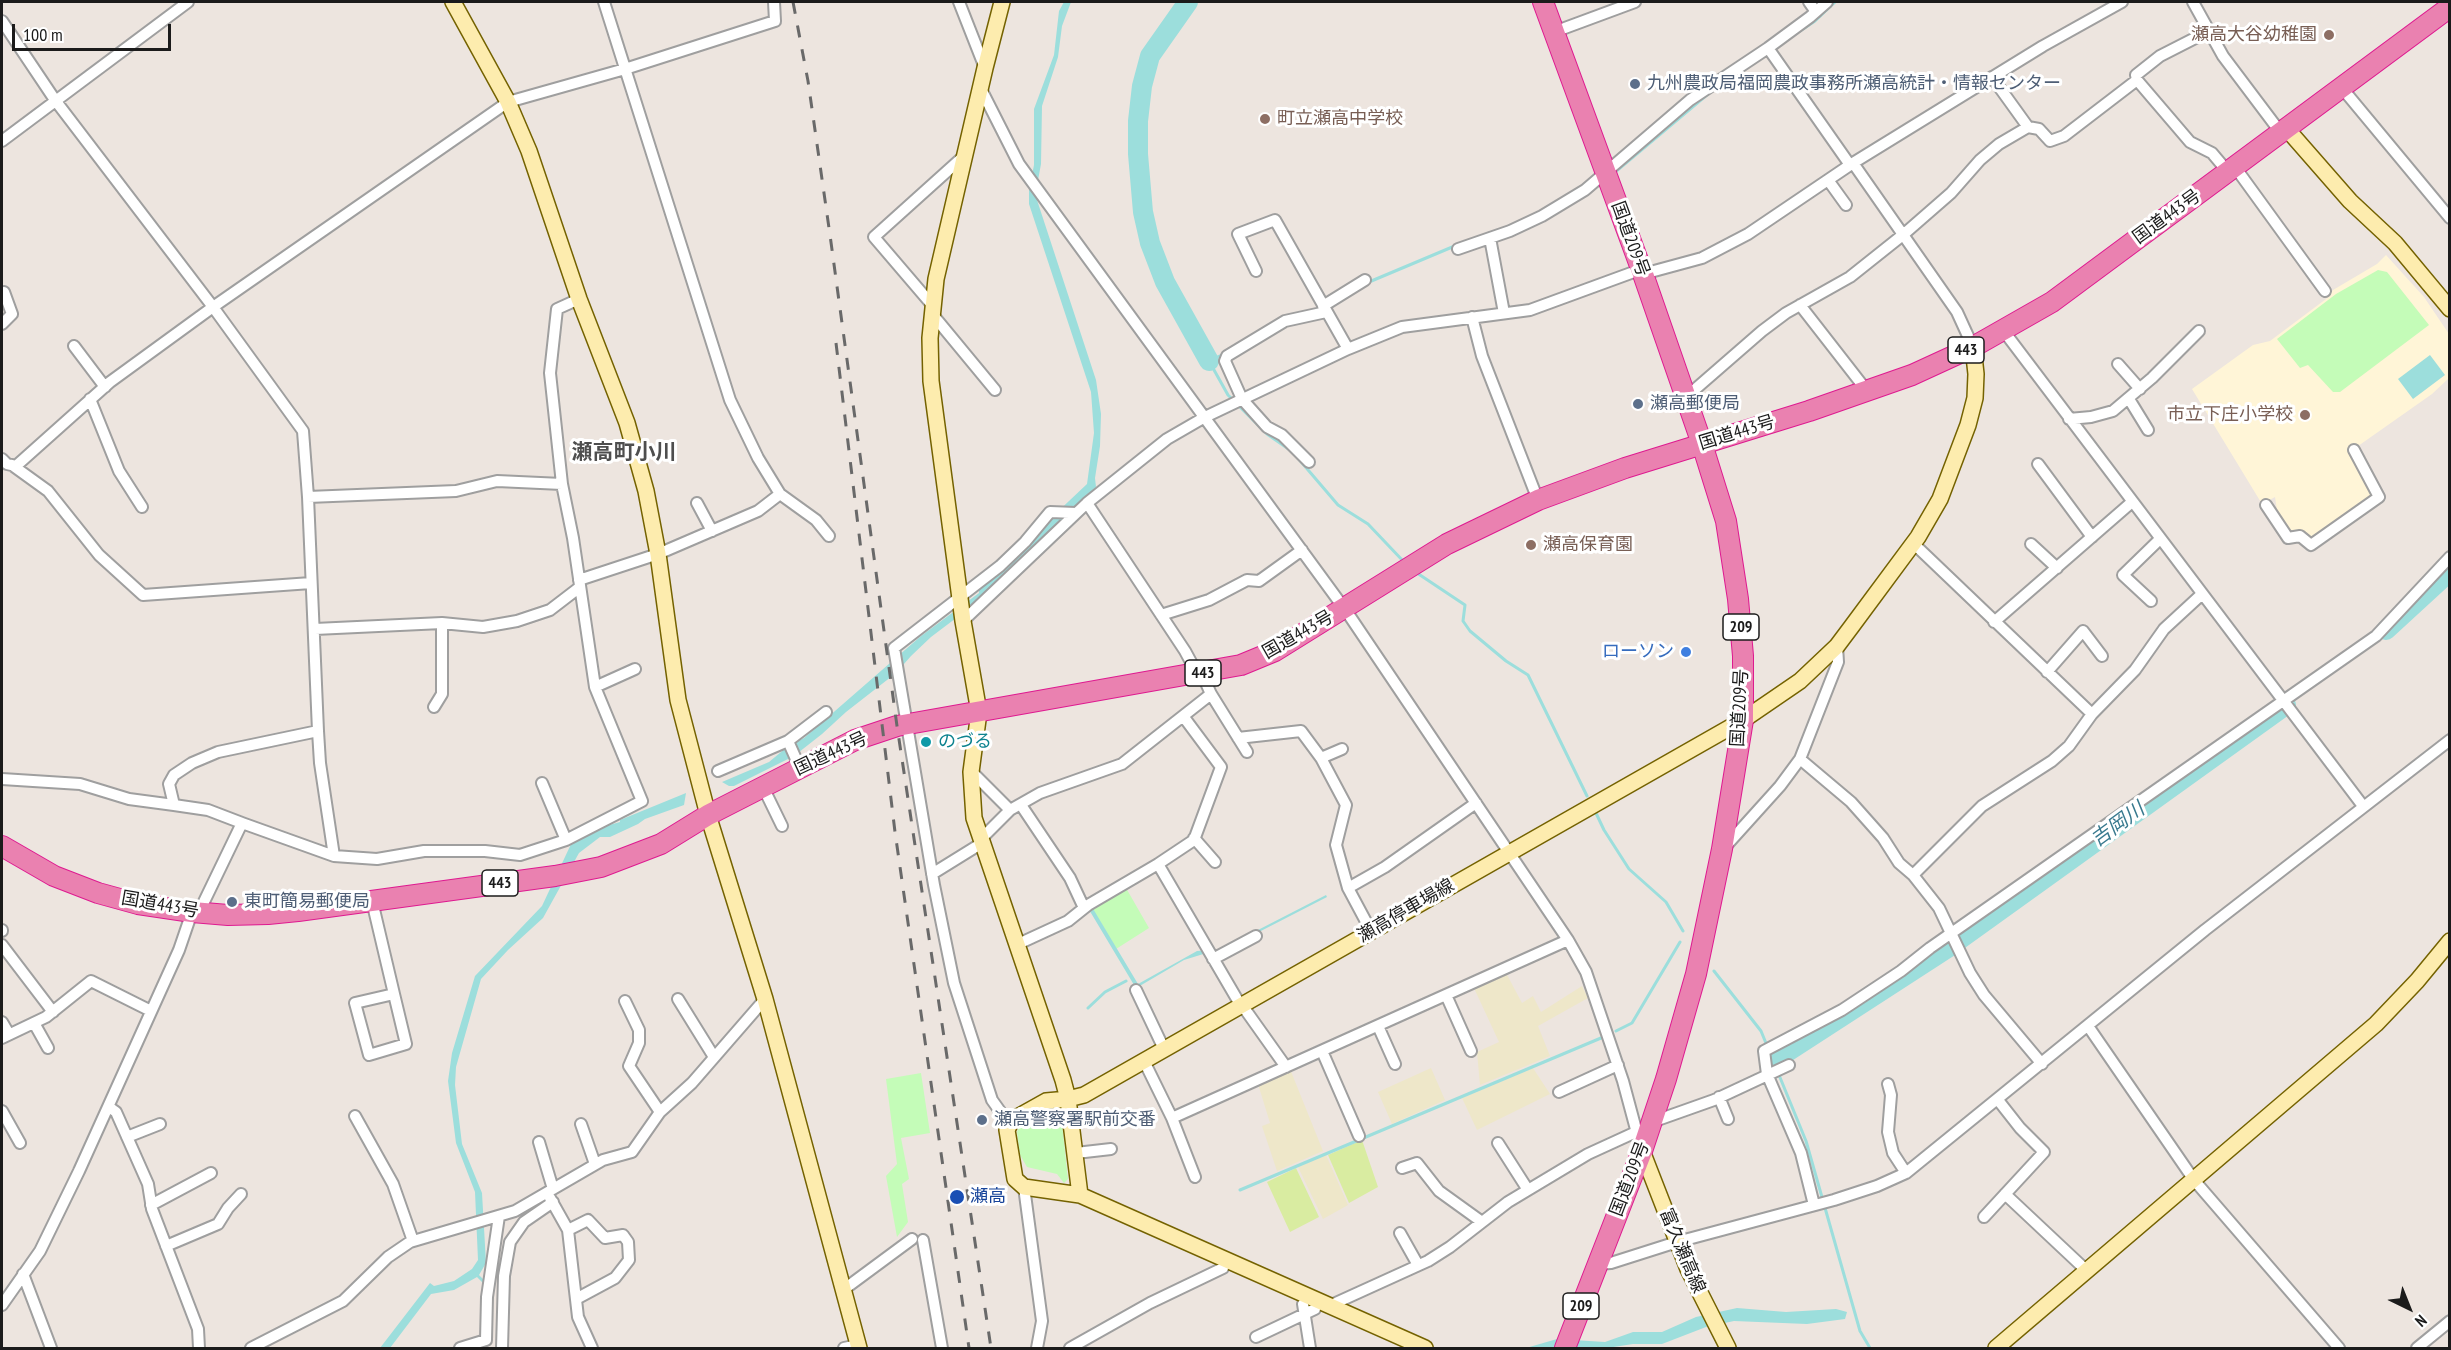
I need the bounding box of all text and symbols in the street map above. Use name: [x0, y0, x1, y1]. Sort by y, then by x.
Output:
scale bar: [15, 12, 174, 50]
text: 100 m: [23, 23, 63, 46]
place label: 瀬高大谷幼稚園: [2191, 24, 2317, 46]
marker: 瀬高大谷幼稚園: [2322, 28, 2336, 42]
place label: 九州農政局福岡農政事務所瀬高統計・情報センター: [1647, 73, 2061, 95]
marker: 九州農政局福岡農政事務所瀬高統計・情報センター: [1628, 77, 1642, 91]
place label: 町立瀬高中学校: [1277, 108, 1403, 130]
marker: 町立瀬高中学校: [1258, 112, 1272, 126]
street label: 国道443号: [2129, 185, 2205, 249]
street label: 国道209号: [1606, 199, 1654, 279]
road number: 443: [1948, 337, 1984, 363]
place label: 瀬高郵便局: [1650, 393, 1740, 415]
marker: 瀬高郵便局: [1631, 397, 1645, 411]
place label: 市立下庄小学校: [2167, 404, 2293, 426]
marker: 市立下庄小学校: [2298, 408, 2312, 422]
street label: 国道443号: [1696, 411, 1778, 455]
district label: 瀬高町小川: [572, 440, 676, 466]
place label: 瀬高保育園: [1543, 534, 1633, 556]
marker: 瀬高保育園: [1524, 538, 1538, 552]
street label: 国道443号: [1259, 606, 1337, 664]
road number: 209: [1723, 614, 1759, 640]
place label: ローソン: [1602, 641, 1674, 663]
marker: ローソン: [1679, 645, 1693, 659]
road number: 443: [1185, 660, 1221, 686]
street label: 国道209号: [1727, 668, 1753, 748]
street label: 国道443号: [791, 728, 871, 780]
place label: のづる: [938, 731, 992, 753]
marker: のづる: [919, 735, 933, 749]
water label: 吉岡川: [2087, 798, 2149, 852]
road number: 443: [482, 870, 518, 896]
street label: 瀬高停車場線: [1354, 875, 1458, 947]
street label: 国道443号: [120, 888, 200, 922]
place label: 東町簡易郵便局: [244, 891, 370, 913]
marker: 東町簡易郵便局: [225, 895, 239, 909]
place label: 瀬高警察署駅前交番: [994, 1109, 1156, 1131]
marker: 瀬高警察署駅前交番: [975, 1113, 989, 1127]
street label: 国道209号: [1606, 1139, 1654, 1219]
place label: 瀬高: [970, 1186, 1006, 1208]
marker: 瀬高: [948, 1188, 966, 1206]
street label: 富久瀬高線: [1654, 1205, 1710, 1297]
north arrow: [2379, 1278, 2439, 1338]
road number: 209: [1563, 1293, 1599, 1319]
text: N: [2411, 1311, 2431, 1331]

